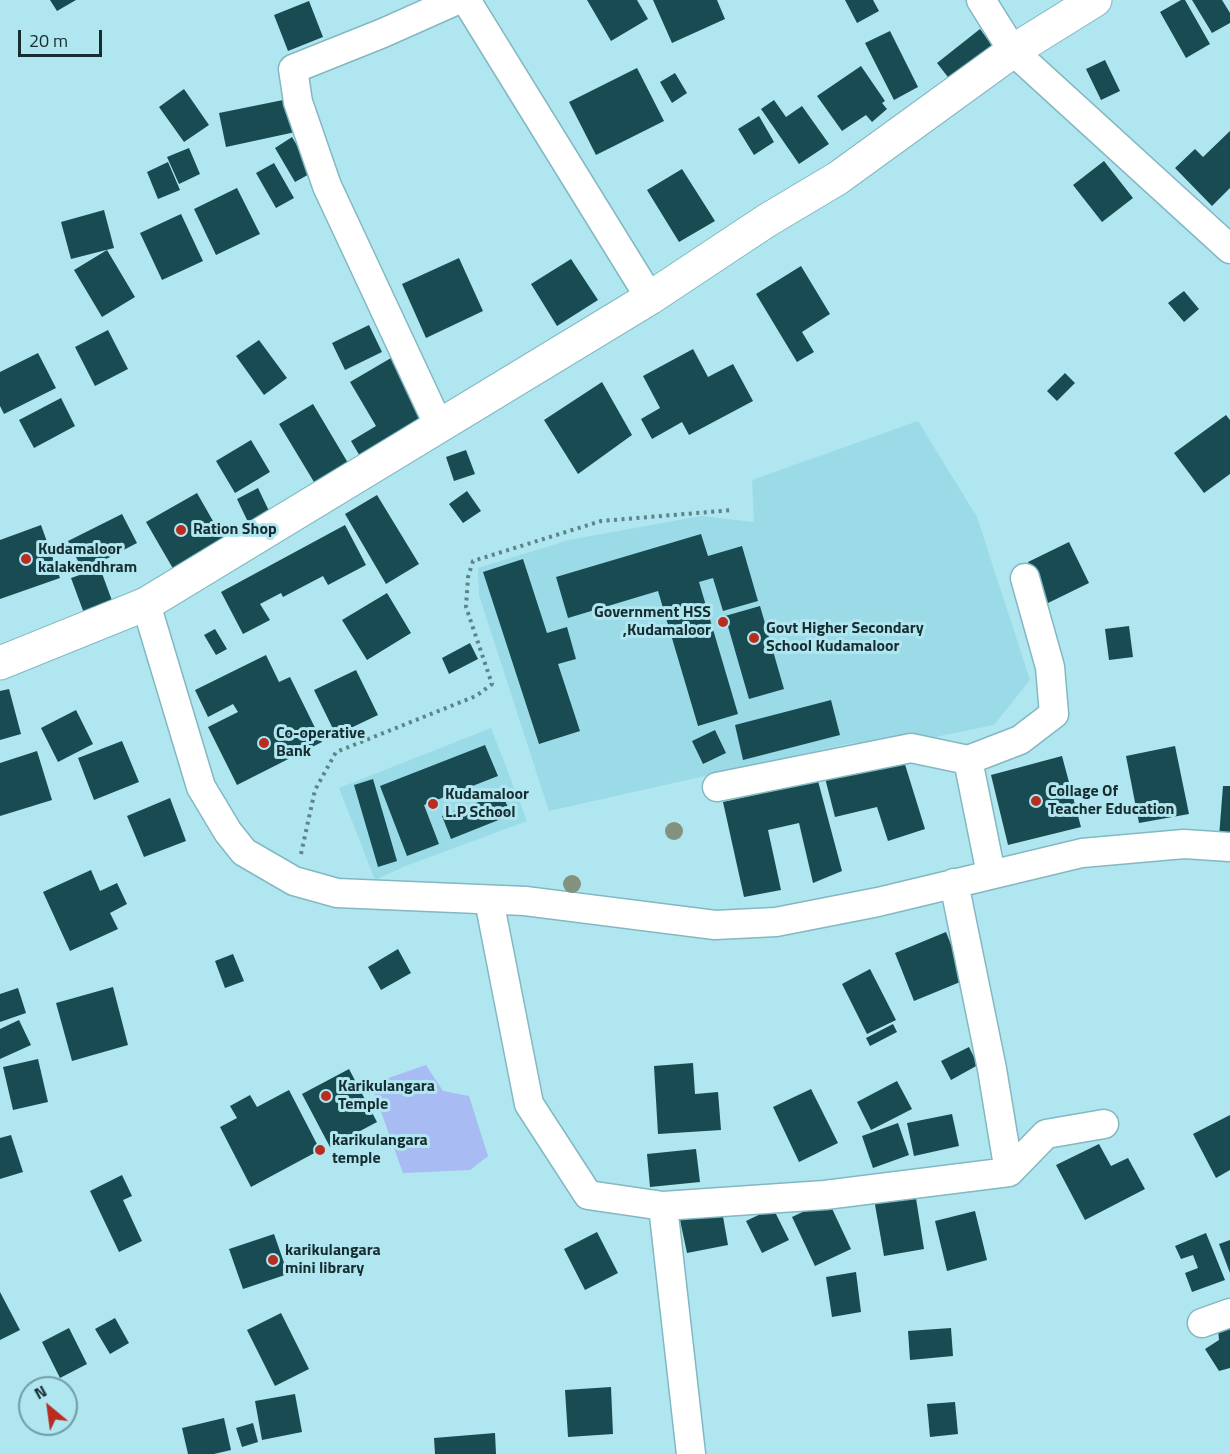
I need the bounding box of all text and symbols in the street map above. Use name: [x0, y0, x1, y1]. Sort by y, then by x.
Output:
scale bar: [21, 18, 105, 56]
text: 20 m: [29, 27, 68, 54]
place label: Ration Shop: [193, 520, 277, 540]
marker: Ration Shop: [174, 523, 188, 537]
place label: Kudamaloor kalakendhram: [38, 540, 137, 578]
marker: Kudamaloor kalakendhram: [19, 552, 33, 566]
place label: Government HSS ,Kudamaloor: [594, 603, 711, 641]
marker: Government HSS ,Kudamaloor: [716, 615, 730, 629]
place label: Govt Higher Secondary School Kudamaloor: [766, 619, 924, 657]
marker: Govt Higher Secondary School Kudamaloor: [747, 631, 761, 645]
place label: Co-operative Bank: [276, 724, 365, 762]
marker: Co-operative Bank: [257, 736, 271, 750]
place label: Collage Of Teacher Education: [1048, 782, 1174, 820]
place label: Kudamaloor L.P School: [445, 785, 529, 823]
marker: Collage Of Teacher Education: [1029, 794, 1043, 808]
marker: Kudamaloor L.P School: [426, 797, 440, 811]
place label: Karikulangara Temple: [338, 1077, 435, 1115]
marker: Karikulangara Temple: [319, 1089, 333, 1103]
place label: karikulangara temple: [332, 1131, 428, 1169]
marker: karikulangara temple: [313, 1143, 327, 1157]
place label: karikulangara mini library: [285, 1241, 381, 1279]
marker: karikulangara mini library: [266, 1253, 280, 1267]
north arrow: [18, 1376, 78, 1436]
text: N: [30, 1379, 51, 1405]

